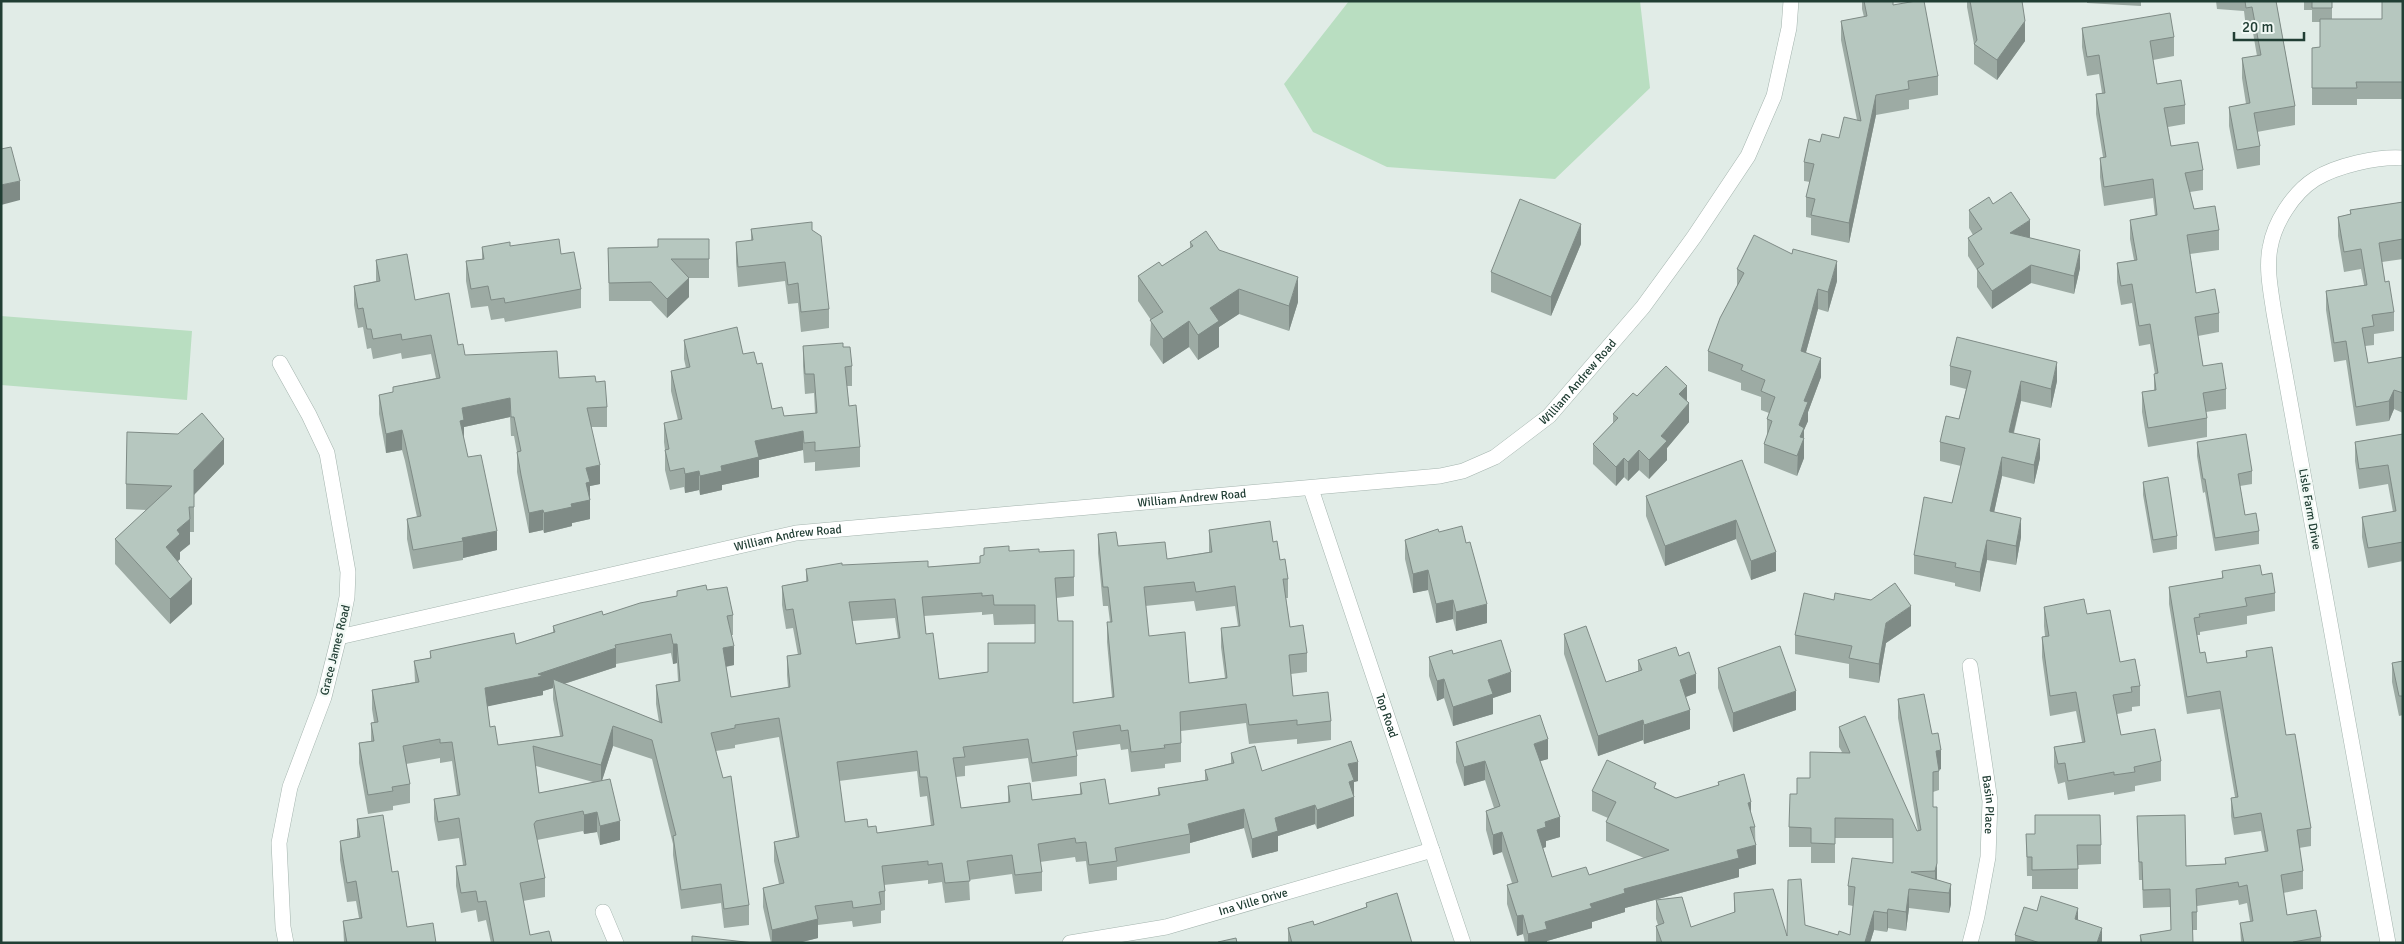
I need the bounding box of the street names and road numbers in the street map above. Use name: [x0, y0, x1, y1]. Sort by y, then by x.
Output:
street label: William Andrew Road: [1537, 336, 1620, 428]
street label: Lisle Farm Drive: [2295, 467, 2324, 551]
street label: William Andrew Road: [1137, 486, 1247, 511]
street label: William Andrew Road: [733, 522, 842, 555]
street label: Grace James Road: [317, 603, 354, 697]
street label: Top Road: [1372, 692, 1401, 740]
street label: Basin Place: [1978, 774, 1997, 834]
street label: Ina Ville Drive: [1217, 885, 1290, 919]

